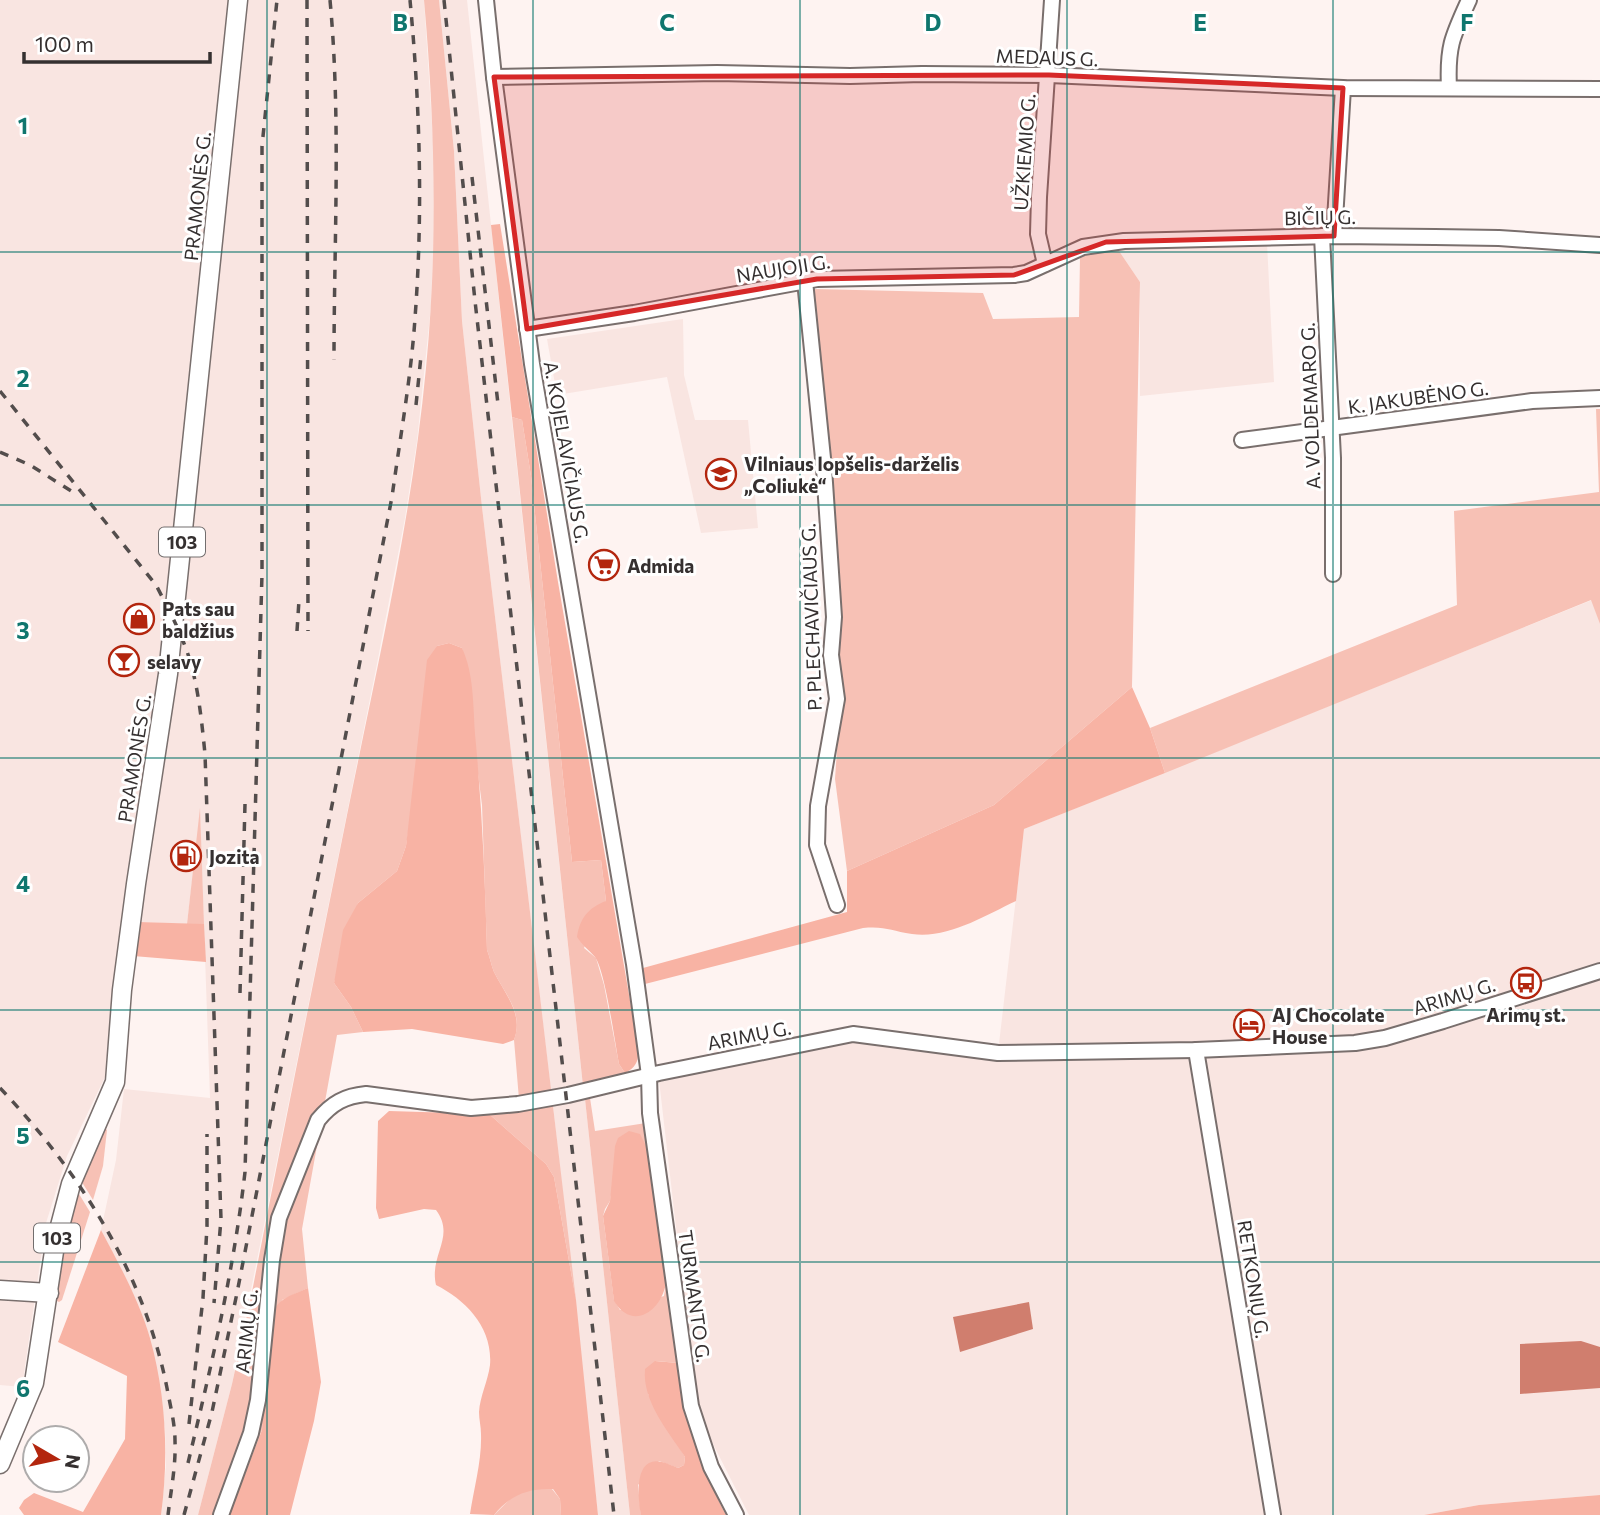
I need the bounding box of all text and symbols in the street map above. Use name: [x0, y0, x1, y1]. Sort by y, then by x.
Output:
text: B: [392, 8, 408, 36]
text: C: [659, 8, 675, 36]
text: D: [925, 8, 942, 36]
text: E: [1193, 8, 1207, 36]
text: F: [1460, 8, 1474, 36]
scale bar: [24, 21, 210, 65]
text: 100 m: [35, 31, 94, 56]
street label: MEDAUS G.: [995, 44, 1099, 70]
street label: UŽKIEMIO G.: [1008, 93, 1040, 211]
text: 1: [18, 111, 28, 139]
street label: PRAMONĖS G.: [179, 130, 215, 262]
street label: BIČIŲ G.: [1284, 204, 1356, 229]
street label: NAUJOJI G.: [734, 249, 832, 287]
street label: A. VOLDEMARO G.: [1296, 322, 1324, 490]
street label: A. KOJELAVIČIAUS G.: [540, 359, 595, 545]
text: 2: [16, 364, 30, 392]
street label: K. JAKUBĖNO G.: [1346, 376, 1490, 418]
place label: Vilniaus lopšelis-darželis „Coliukė“: [744, 452, 960, 497]
school or university icon: Vilniaus lopšelis-darželis „Coliukė“: [704, 457, 738, 491]
street label: P. PLECHAVIČIAUS G.: [795, 523, 826, 711]
road number: 103: [159, 528, 205, 556]
supermarket icon: Admida: [587, 548, 621, 582]
place label: Admida: [627, 554, 694, 577]
place label: Pats sau baldžius: [162, 597, 235, 642]
shop icon: Pats sau baldžius: [122, 602, 156, 636]
text: 3: [16, 616, 30, 644]
bar icon: selavy: [107, 644, 141, 678]
place label: selavy: [147, 650, 202, 673]
street label: PRAMONĖS G.: [112, 692, 156, 824]
fuel station icon: Jozita: [169, 839, 203, 873]
place label: Jozita: [209, 845, 260, 868]
text: 4: [16, 869, 30, 897]
bus stop icon: Arimų st.: [1509, 966, 1543, 1000]
street label: ARIMŲ G.: [1410, 973, 1498, 1019]
place label: AJ Chocolate House: [1272, 1003, 1384, 1048]
place label: Arimų st.: [1486, 1003, 1566, 1026]
hotel icon: AJ Chocolate House: [1232, 1008, 1266, 1042]
street label: ARIMŲ G.: [705, 1016, 793, 1054]
text: 5: [16, 1121, 30, 1149]
street label: RETKONIŲ G.: [1233, 1218, 1275, 1340]
road number: 103: [34, 1224, 80, 1252]
street label: TURMANTO G.: [674, 1228, 716, 1364]
street label: ARIMŲ G.: [230, 1287, 262, 1375]
text: 6: [16, 1374, 30, 1402]
north arrow: [21, 1424, 91, 1494]
text: N: [61, 1453, 86, 1471]

